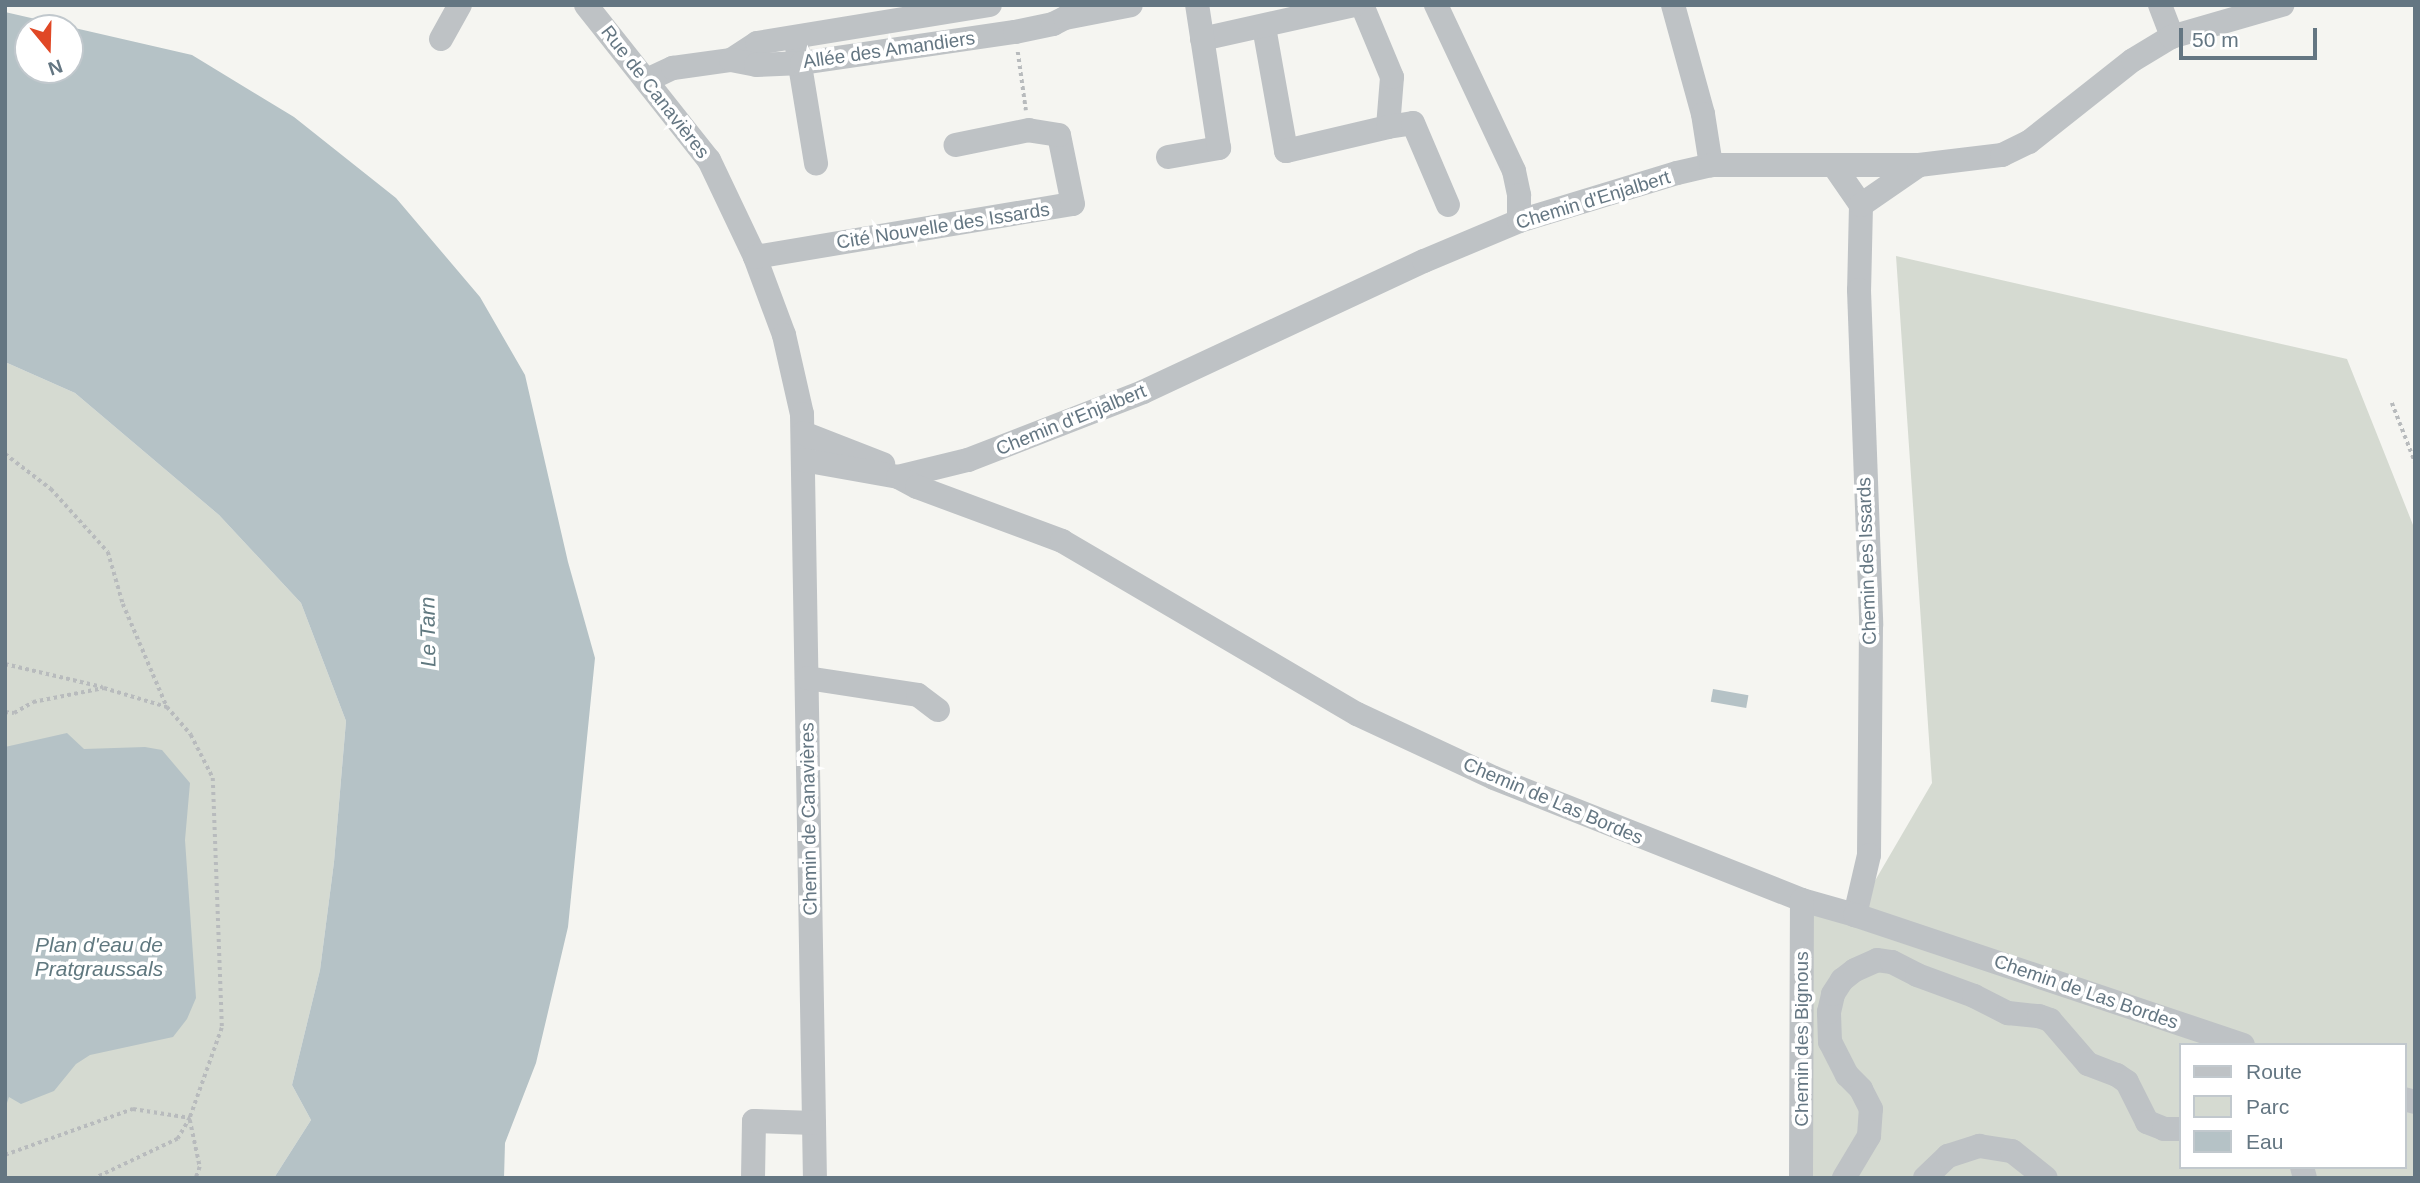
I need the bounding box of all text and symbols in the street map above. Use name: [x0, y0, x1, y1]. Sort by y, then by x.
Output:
north arrow: [14, 14, 84, 84]
scale bar: [2182, 14, 2320, 58]
street label: Rue de Canavières: [596, 21, 714, 163]
street label: Allée des Amandiers: [801, 27, 977, 73]
text: 50 m: [2192, 28, 2239, 51]
text: N: [45, 55, 65, 80]
street label: Chemin d'Enjalbert: [1513, 166, 1673, 234]
street label: Cité Nouvelle des Issards: [835, 198, 1051, 254]
street label: Chemin d'Enjalbert: [993, 379, 1149, 461]
street label: Chemin des Issards: [1853, 477, 1881, 645]
water label: Le Tarn: [415, 597, 441, 667]
street label: Chemin de Canavières: [796, 722, 822, 916]
street label: Chemin de Las Bordes: [1460, 753, 1646, 849]
water label: Plan d'eau de Pratgraussals: [35, 932, 163, 982]
street label: Chemin de Las Bordes: [1991, 950, 2181, 1034]
street label: Chemin des Bignous: [1791, 951, 1813, 1127]
legend: [2178, 1043, 2406, 1169]
text: Route: [2246, 1060, 2302, 1083]
text: Parc: [2246, 1095, 2289, 1118]
text: Eau: [2246, 1130, 2283, 1153]

